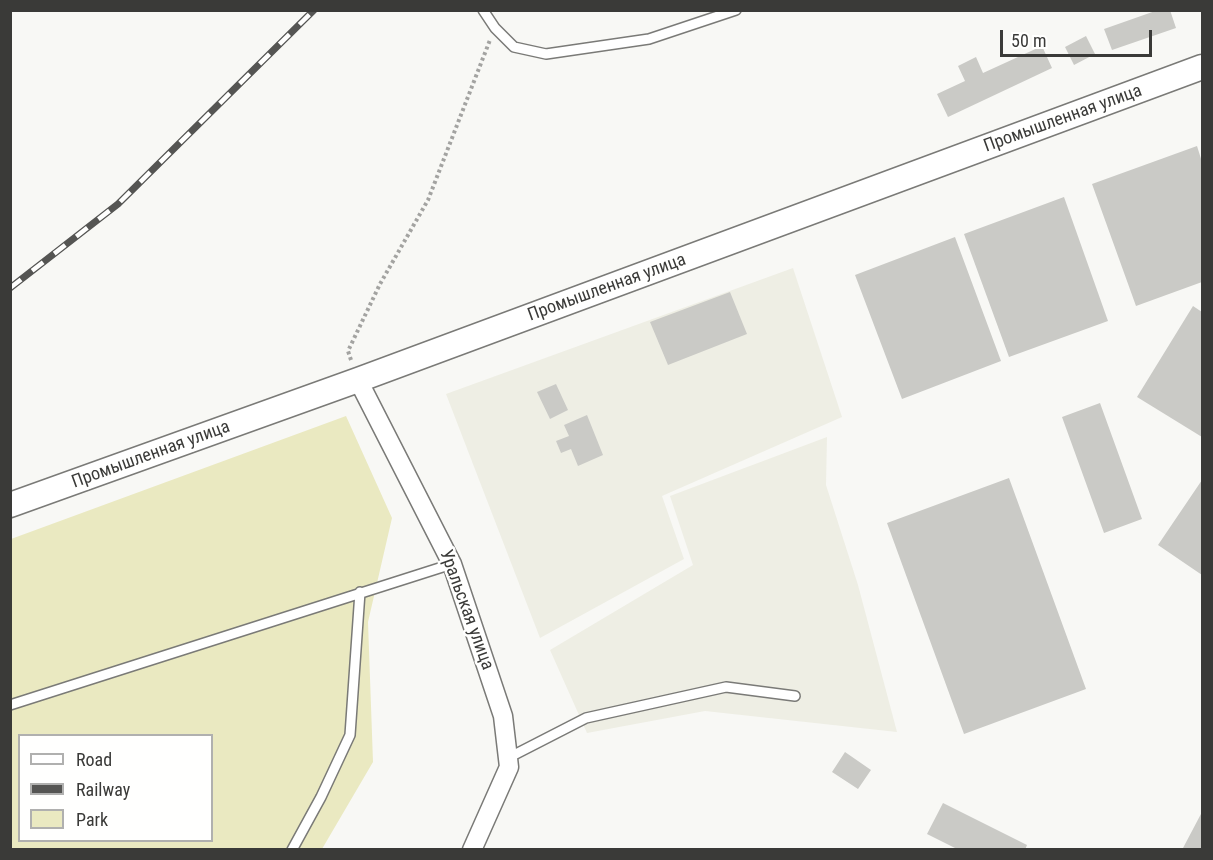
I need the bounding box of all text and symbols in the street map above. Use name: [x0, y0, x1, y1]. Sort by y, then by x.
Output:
scale bar: [1003, 18, 1154, 56]
text: 50 m: [1011, 30, 1046, 51]
street label: Промышленная улица: [981, 80, 1145, 158]
street label: Промышленная улица: [525, 249, 689, 327]
street label: Промышленная улица: [69, 416, 233, 494]
street label: Уральская улица: [434, 547, 498, 673]
legend: [18, 734, 213, 842]
text: Road: [76, 749, 112, 770]
text: Railway: [76, 779, 130, 800]
text: Park: [76, 809, 108, 830]

